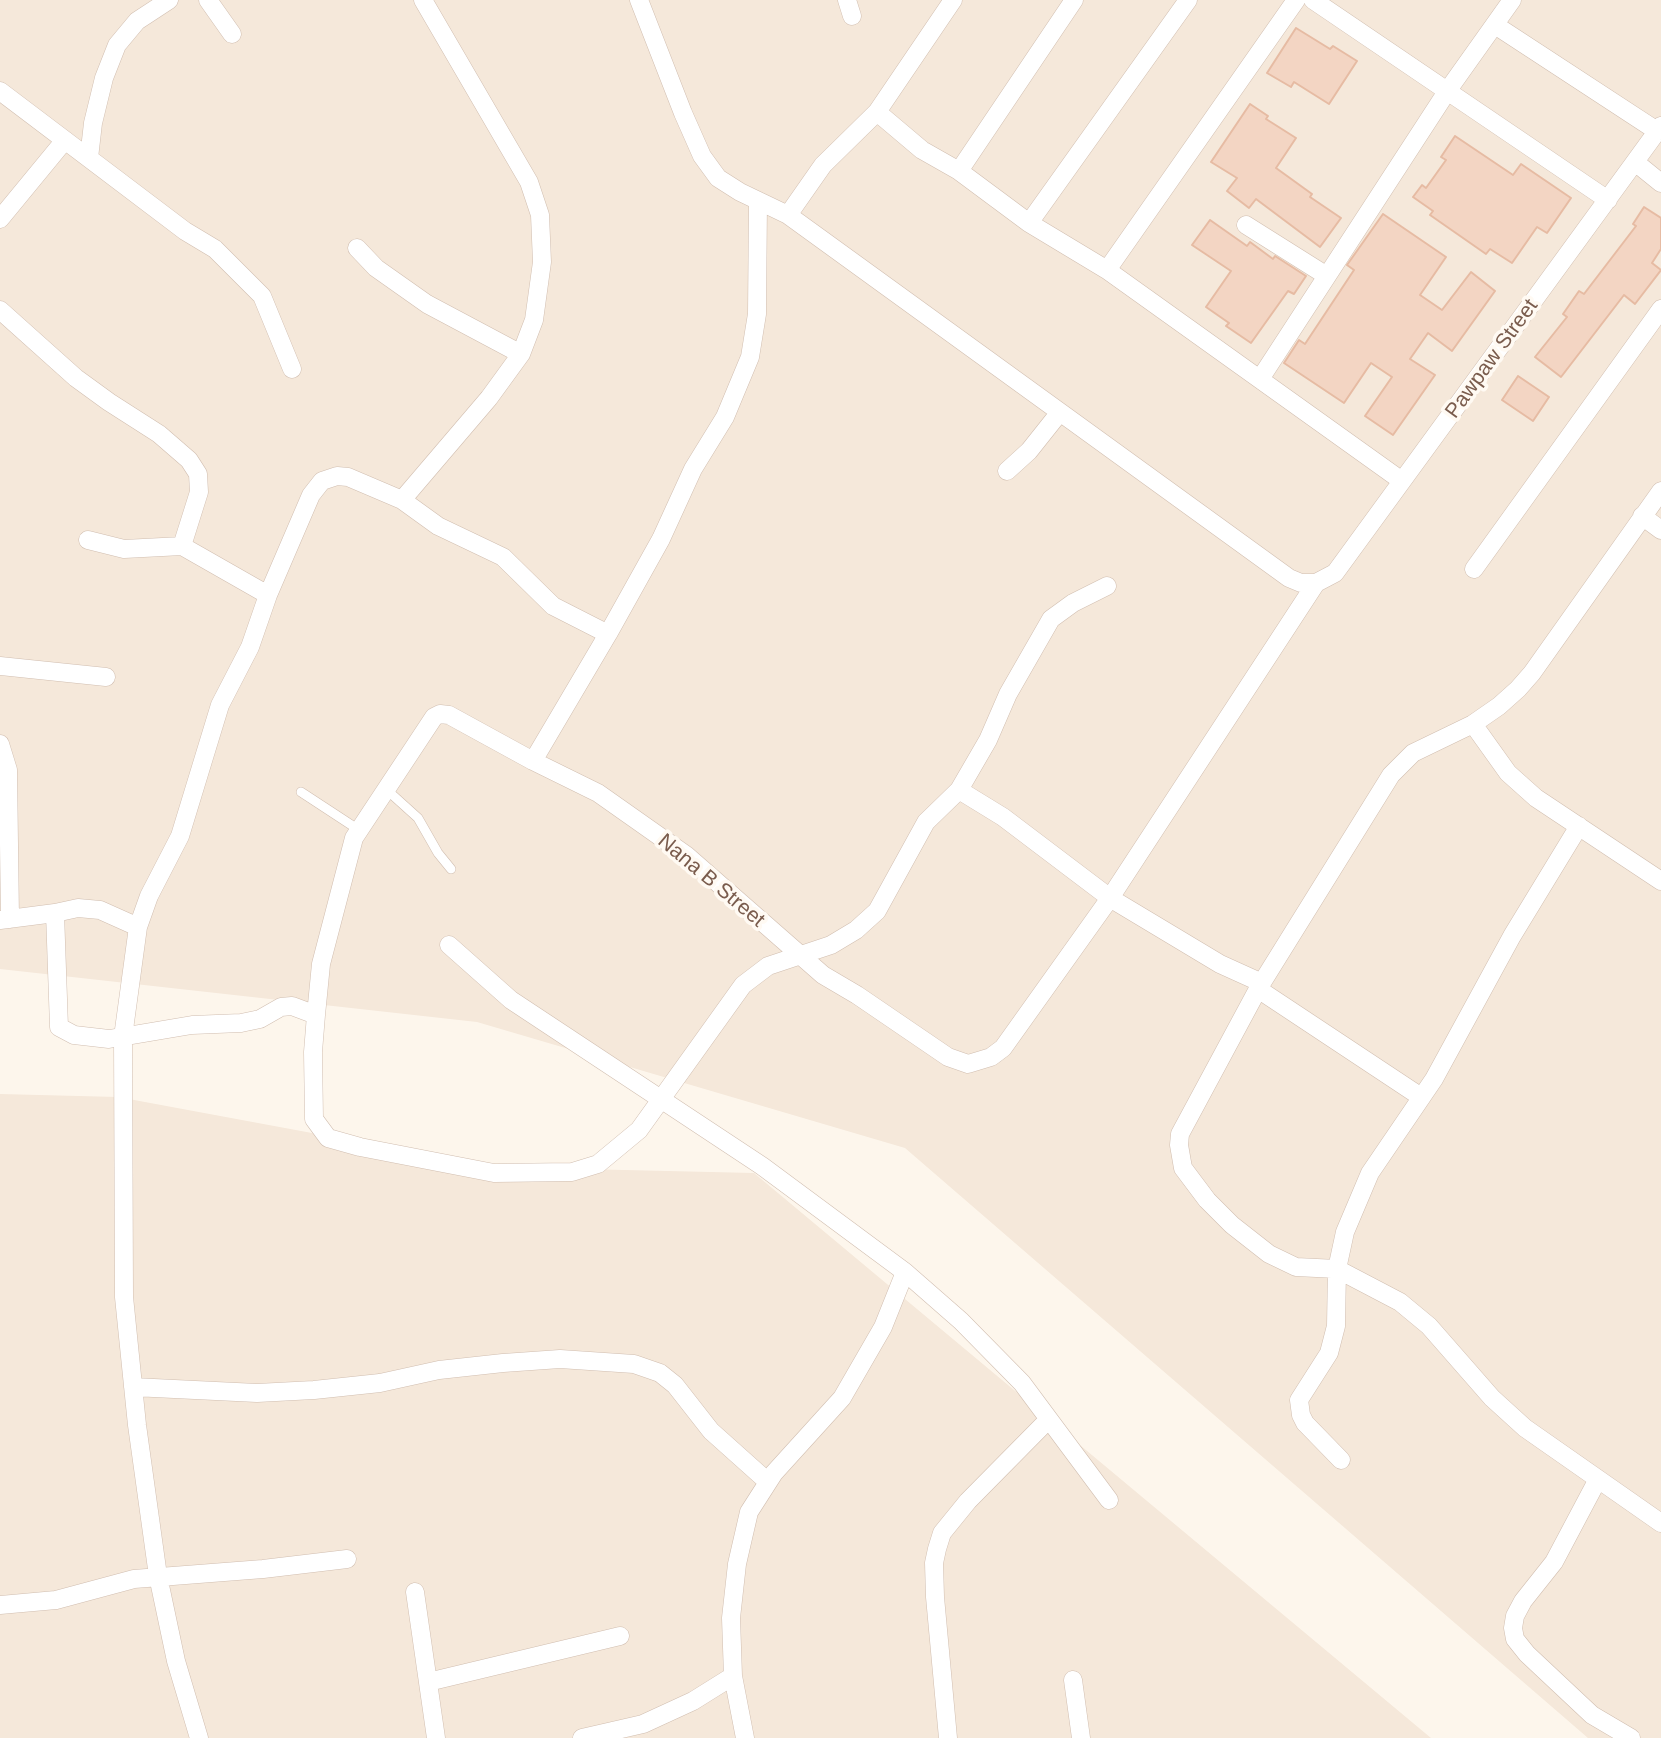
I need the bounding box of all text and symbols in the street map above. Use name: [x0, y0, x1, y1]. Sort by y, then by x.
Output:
street label: Pawpaw Street: [1440, 294, 1544, 424]
street label: Nana B Street: [652, 829, 770, 933]

